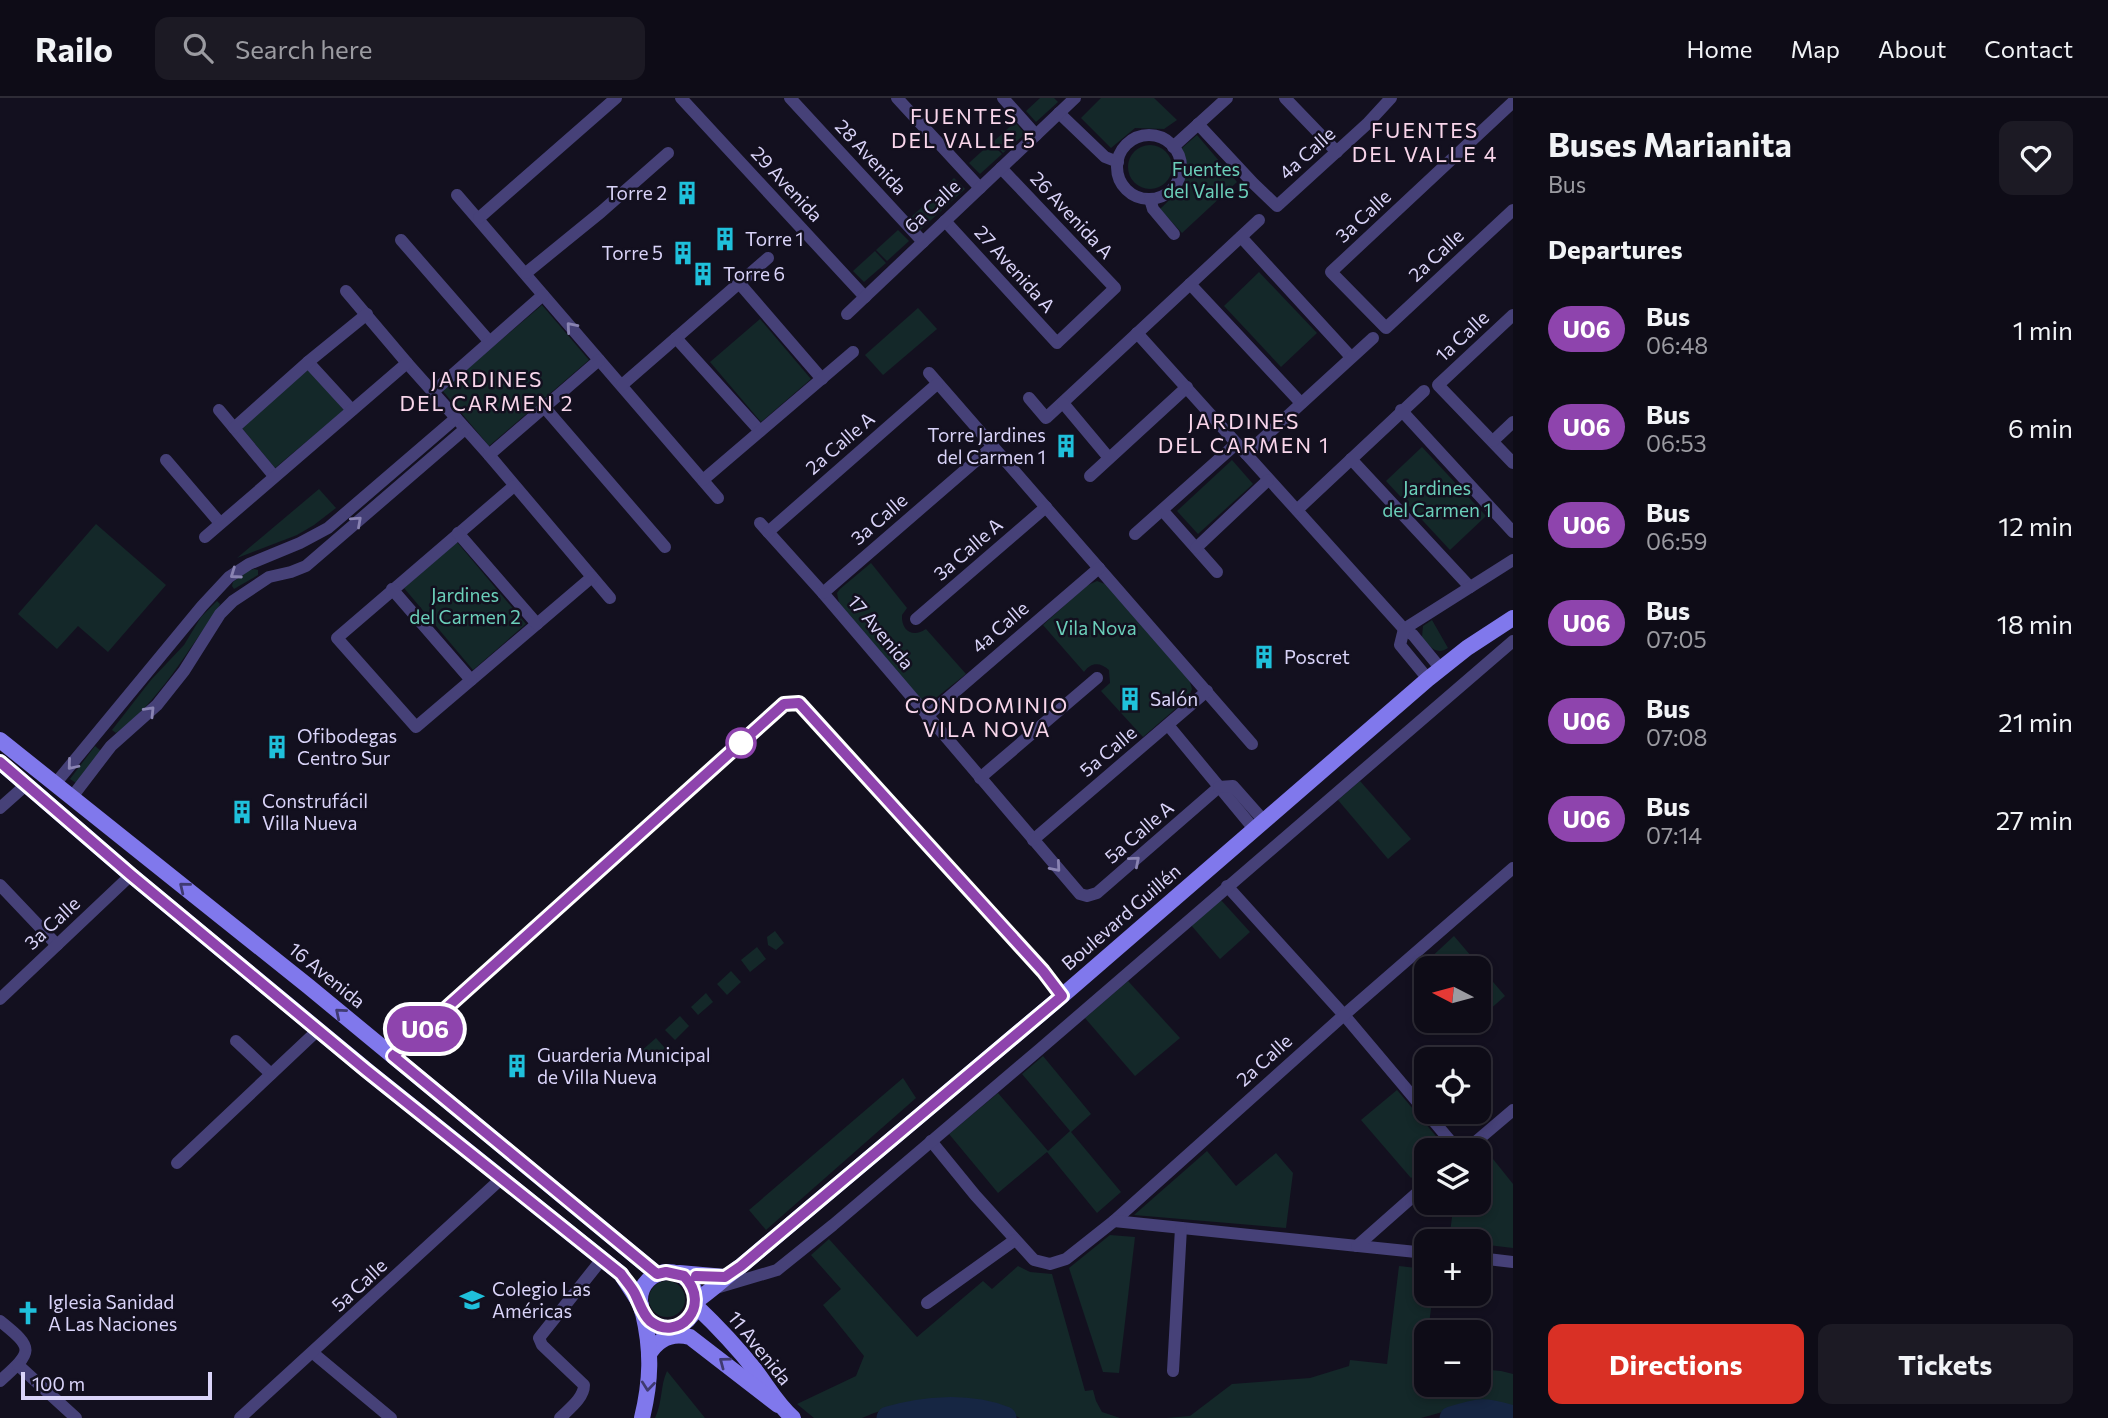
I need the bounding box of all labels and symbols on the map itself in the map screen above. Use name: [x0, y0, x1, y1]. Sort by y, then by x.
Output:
district label: FUENTES DEL VALLE 5: [891, 103, 1037, 152]
street label: 28 Avenida: [831, 114, 912, 199]
district label: FUENTES DEL VALLE 4: [1352, 117, 1498, 166]
street label: 4a Calle: [1274, 121, 1339, 184]
street label: 29 Avenida: [747, 141, 828, 226]
park label: Fuentes del Valle 5: [1163, 157, 1249, 202]
street label: 26 Avenida A: [1026, 166, 1119, 263]
street label: 6a Calle: [899, 174, 964, 237]
building icon: Torre 2: [673, 179, 701, 207]
place label: Torre 2: [606, 181, 667, 204]
street label: 3a Calle: [1330, 184, 1395, 247]
street label: 27 Avenida A: [970, 220, 1061, 317]
street label: 2a Calle: [1403, 223, 1468, 286]
building icon: Torre 1: [711, 225, 739, 253]
place label: Torre 1: [745, 227, 804, 250]
building icon: Torre 5: [669, 239, 697, 267]
place label: Torre 5: [602, 241, 663, 264]
building icon: Torre 6: [689, 260, 717, 288]
place label: Torre 6: [723, 262, 785, 285]
street label: 1a Calle: [1430, 305, 1493, 366]
one-way arrow: [567, 323, 579, 336]
district label: JARDINES DEL CARMEN 2: [400, 366, 575, 415]
street label: 2a Calle A: [801, 407, 879, 479]
district label: JARDINES DEL CARMEN 1: [1158, 408, 1330, 457]
place label: Torre Jardines del Carmen 1: [927, 423, 1046, 468]
building icon: Torre Jardines del Carmen 1: [1052, 432, 1080, 460]
park label: Jardines del Carmen 1: [1382, 476, 1492, 521]
street label: 3a Calle: [846, 488, 912, 549]
street label: 3a Calle A: [929, 512, 1007, 585]
one-way arrow: [349, 517, 362, 530]
one-way arrow: [230, 566, 243, 578]
park label: Jardines del Carmen 2: [409, 583, 521, 628]
street label: 17 Avenida: [844, 590, 919, 674]
street label: 4a Calle: [967, 596, 1033, 657]
park label: Vila Nova: [1055, 616, 1137, 639]
building icon: Poscret: [1250, 643, 1278, 671]
place label: Poscret: [1284, 645, 1350, 668]
building icon: Salón: [1116, 685, 1144, 713]
place label: Salón: [1150, 687, 1198, 710]
district label: CONDOMINIO VILA NOVA: [905, 692, 1069, 741]
one-way arrow: [142, 706, 155, 719]
street label: 5a Calle: [1075, 720, 1141, 781]
place label: Ofibodegas Centro Sur: [297, 724, 397, 769]
unlabelled marker: [726, 728, 756, 758]
building icon: Ofibodegas Centro Sur: [263, 733, 291, 761]
one-way arrow: [67, 757, 80, 769]
place label: Construfácil Villa Nueva: [262, 789, 368, 834]
street label: 5a Calle A: [1099, 795, 1178, 868]
building icon: Construfácil Villa Nueva: [228, 798, 256, 826]
one-way arrow: [1127, 857, 1140, 869]
one-way arrow: [1048, 859, 1060, 872]
street label: Boulevard Guillén: [1056, 859, 1185, 975]
one-way arrow: [179, 882, 191, 895]
street label: 3a Calle: [19, 891, 84, 954]
street label: 16 Avenida: [284, 937, 370, 1012]
north arrow: [1414, 956, 1491, 1032]
line badge: U06: [385, 1006, 465, 1052]
one-way arrow: [336, 1009, 349, 1021]
street label: 2a Calle: [1231, 1029, 1296, 1091]
place label: Guarderia Municipal de Villa Nueva: [537, 1043, 711, 1088]
building icon: Guarderia Municipal de Villa Nueva: [503, 1052, 531, 1080]
street label: 5a Calle: [326, 1253, 391, 1316]
place label: Colegio Las Américas: [492, 1277, 591, 1322]
school or university icon: Colegio Las Américas: [458, 1286, 486, 1314]
place label: Iglesia Sanidad A Las Naciones: [48, 1290, 177, 1335]
church icon: Iglesia Sanidad A Las Naciones: [14, 1299, 42, 1327]
street label: 11 Avenida: [724, 1306, 797, 1389]
one-way arrow: [719, 1358, 732, 1371]
scale bar: [21, 1369, 212, 1401]
one-way arrow: [641, 1381, 656, 1392]

